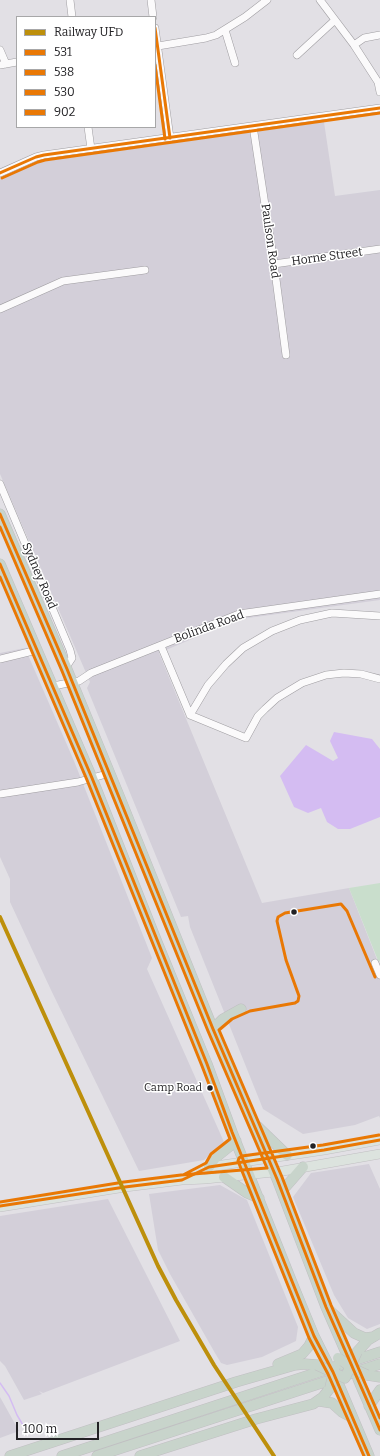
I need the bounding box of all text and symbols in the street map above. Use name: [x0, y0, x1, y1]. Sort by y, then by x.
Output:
legend: [16, 16, 156, 128]
text: Railway UFD: [54, 25, 123, 39]
text: 531: [54, 45, 72, 59]
text: 538: [54, 65, 74, 79]
text: 530: [54, 85, 75, 99]
text: 902: [54, 105, 75, 119]
street label: Paulson Road: [258, 203, 282, 279]
street label: Horne Street: [290, 245, 364, 269]
street label: Sydney Road: [19, 541, 59, 611]
street label: Bolinda Road: [172, 608, 246, 646]
unlabelled marker: [289, 907, 299, 917]
place label: Camp Road: [144, 1081, 202, 1095]
marker: Camp Road: [205, 1083, 215, 1093]
unlabelled marker: [308, 1141, 318, 1151]
scale bar: [18, 1414, 101, 1440]
text: 100 m: [23, 1422, 57, 1436]

